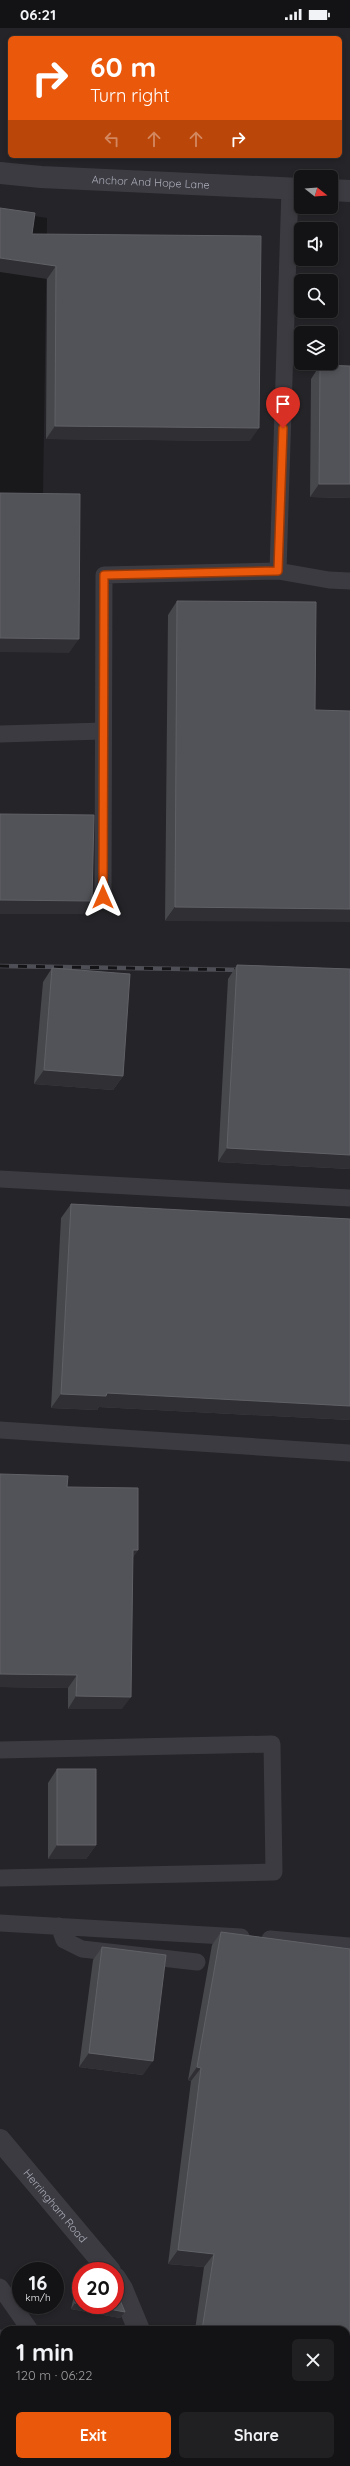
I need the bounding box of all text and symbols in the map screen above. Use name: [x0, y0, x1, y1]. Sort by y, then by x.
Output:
text: 06:21: [20, 5, 56, 24]
text: 60 m: [90, 49, 156, 84]
icon: right: [24, 52, 76, 104]
text: Turn right: [90, 84, 170, 107]
icon: left: [101, 128, 123, 150]
icon: ahead: [143, 128, 165, 150]
icon: ahead: [185, 128, 207, 150]
icon: right: [227, 128, 249, 150]
north arrow: [294, 170, 338, 214]
map controls: [294, 170, 338, 370]
street label: Anchor And Hope Lane: [91, 172, 210, 192]
button: sound: [294, 222, 338, 266]
button: search: [294, 274, 338, 318]
button: layers: [294, 326, 338, 370]
pin: [266, 387, 300, 428]
icon: arrive: [272, 393, 294, 415]
position arrow: [82, 876, 124, 918]
street label: Herringham Road: [21, 2166, 90, 2245]
speed limit sign: 20: [72, 2262, 124, 2314]
text: 16: [29, 2270, 47, 2295]
text: km/h: [25, 2291, 51, 2304]
text: 1 min: [16, 2337, 74, 2367]
button: close: [292, 2339, 334, 2381]
text: 120 m · 06:22: [16, 2367, 92, 2383]
button: Exit: [16, 2412, 171, 2458]
button: Share: [179, 2412, 334, 2458]

